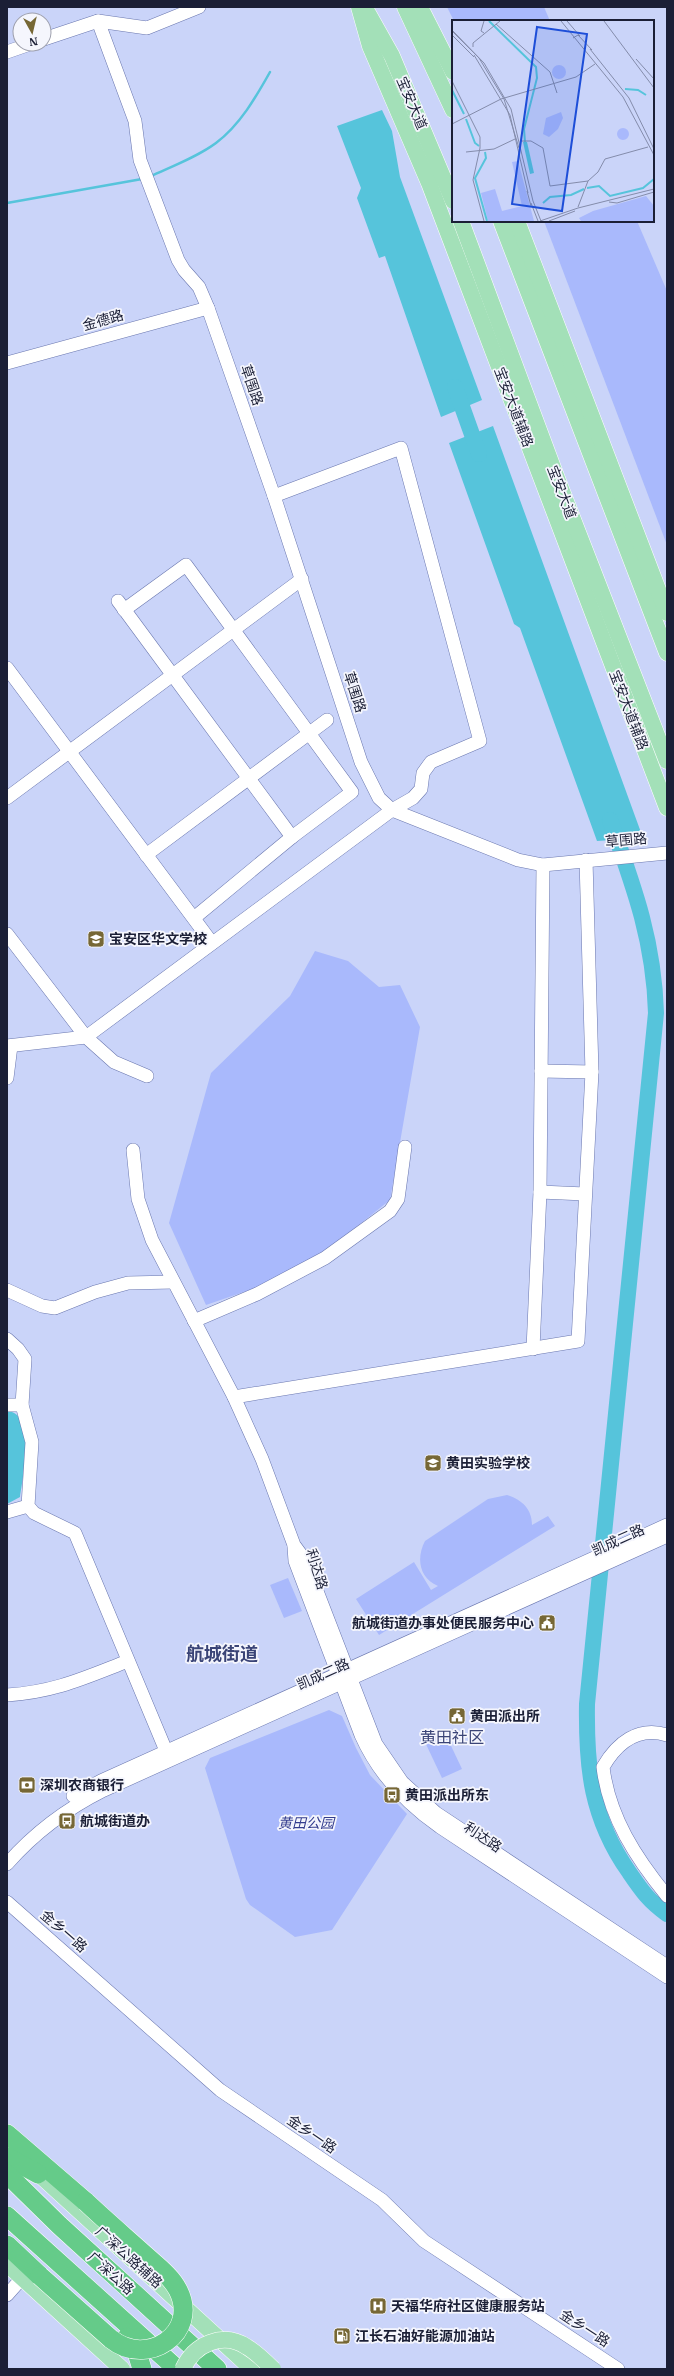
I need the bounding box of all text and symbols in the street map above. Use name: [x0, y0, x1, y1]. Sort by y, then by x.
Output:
north arrow: [12, 12, 52, 52]
inset map: [452, 20, 654, 222]
text: N: [28, 34, 39, 49]
street label: 宝安大道: [393, 74, 431, 132]
street label: 金德路: [80, 306, 126, 334]
street label: 草围路: [237, 362, 267, 408]
street label: 宝安大道辅路: [491, 365, 537, 449]
street label: 宝安大道: [544, 463, 580, 521]
street label: 宝安大道辅路: [606, 668, 652, 752]
street label: 草围路: [340, 669, 370, 715]
street label: 草围路: [604, 829, 648, 851]
school or university icon: 宝安区华文学校: [86, 929, 106, 949]
place label: 宝安区华文学校: [109, 930, 207, 948]
school or university icon: 黄田实验学校: [423, 1453, 443, 1473]
place label: 黄田实验学校: [446, 1454, 530, 1472]
street label: 凯成二路: [589, 1520, 647, 1560]
street label: 利达路: [302, 1546, 332, 1592]
public building icon: 航城街道办事处便民服务中心: [537, 1613, 557, 1633]
place label: 航城街道办事处便民服务中心: [352, 1614, 534, 1632]
district label: 航城街道: [186, 1642, 258, 1665]
street label: 凯成二路: [294, 1654, 352, 1694]
public building icon: 黄田派出所: [447, 1706, 467, 1726]
place label: 黄田派出所: [470, 1707, 540, 1725]
district label: 黄田社区: [420, 1727, 484, 1747]
bank icon: 深圳农商银行: [17, 1775, 37, 1795]
place label: 深圳农商银行: [40, 1776, 124, 1794]
bus stop icon: 黄田派出所东: [382, 1785, 402, 1805]
place label: 黄田派出所东: [405, 1786, 489, 1804]
bus stop icon: 航城街道办: [57, 1811, 77, 1831]
place label: 航城街道办: [80, 1812, 150, 1830]
park label: 黄田公园: [278, 1814, 336, 1832]
street label: 利达路: [461, 1818, 505, 1856]
street label: 金乡一路: [37, 1906, 91, 1956]
street label: 金乡一路: [284, 2111, 340, 2157]
street label: 广深公路辅路: [92, 2223, 166, 2291]
street label: 广深公路: [85, 2248, 137, 2298]
hospital icon: 天福华府社区健康服务站: [368, 2296, 388, 2316]
place label: 天福华府社区健康服务站: [391, 2297, 545, 2315]
street label: 金乡一路: [557, 2305, 613, 2351]
fuel station icon: 江长石油好能源加油站: [332, 2326, 352, 2346]
place label: 江长石油好能源加油站: [355, 2327, 495, 2345]

